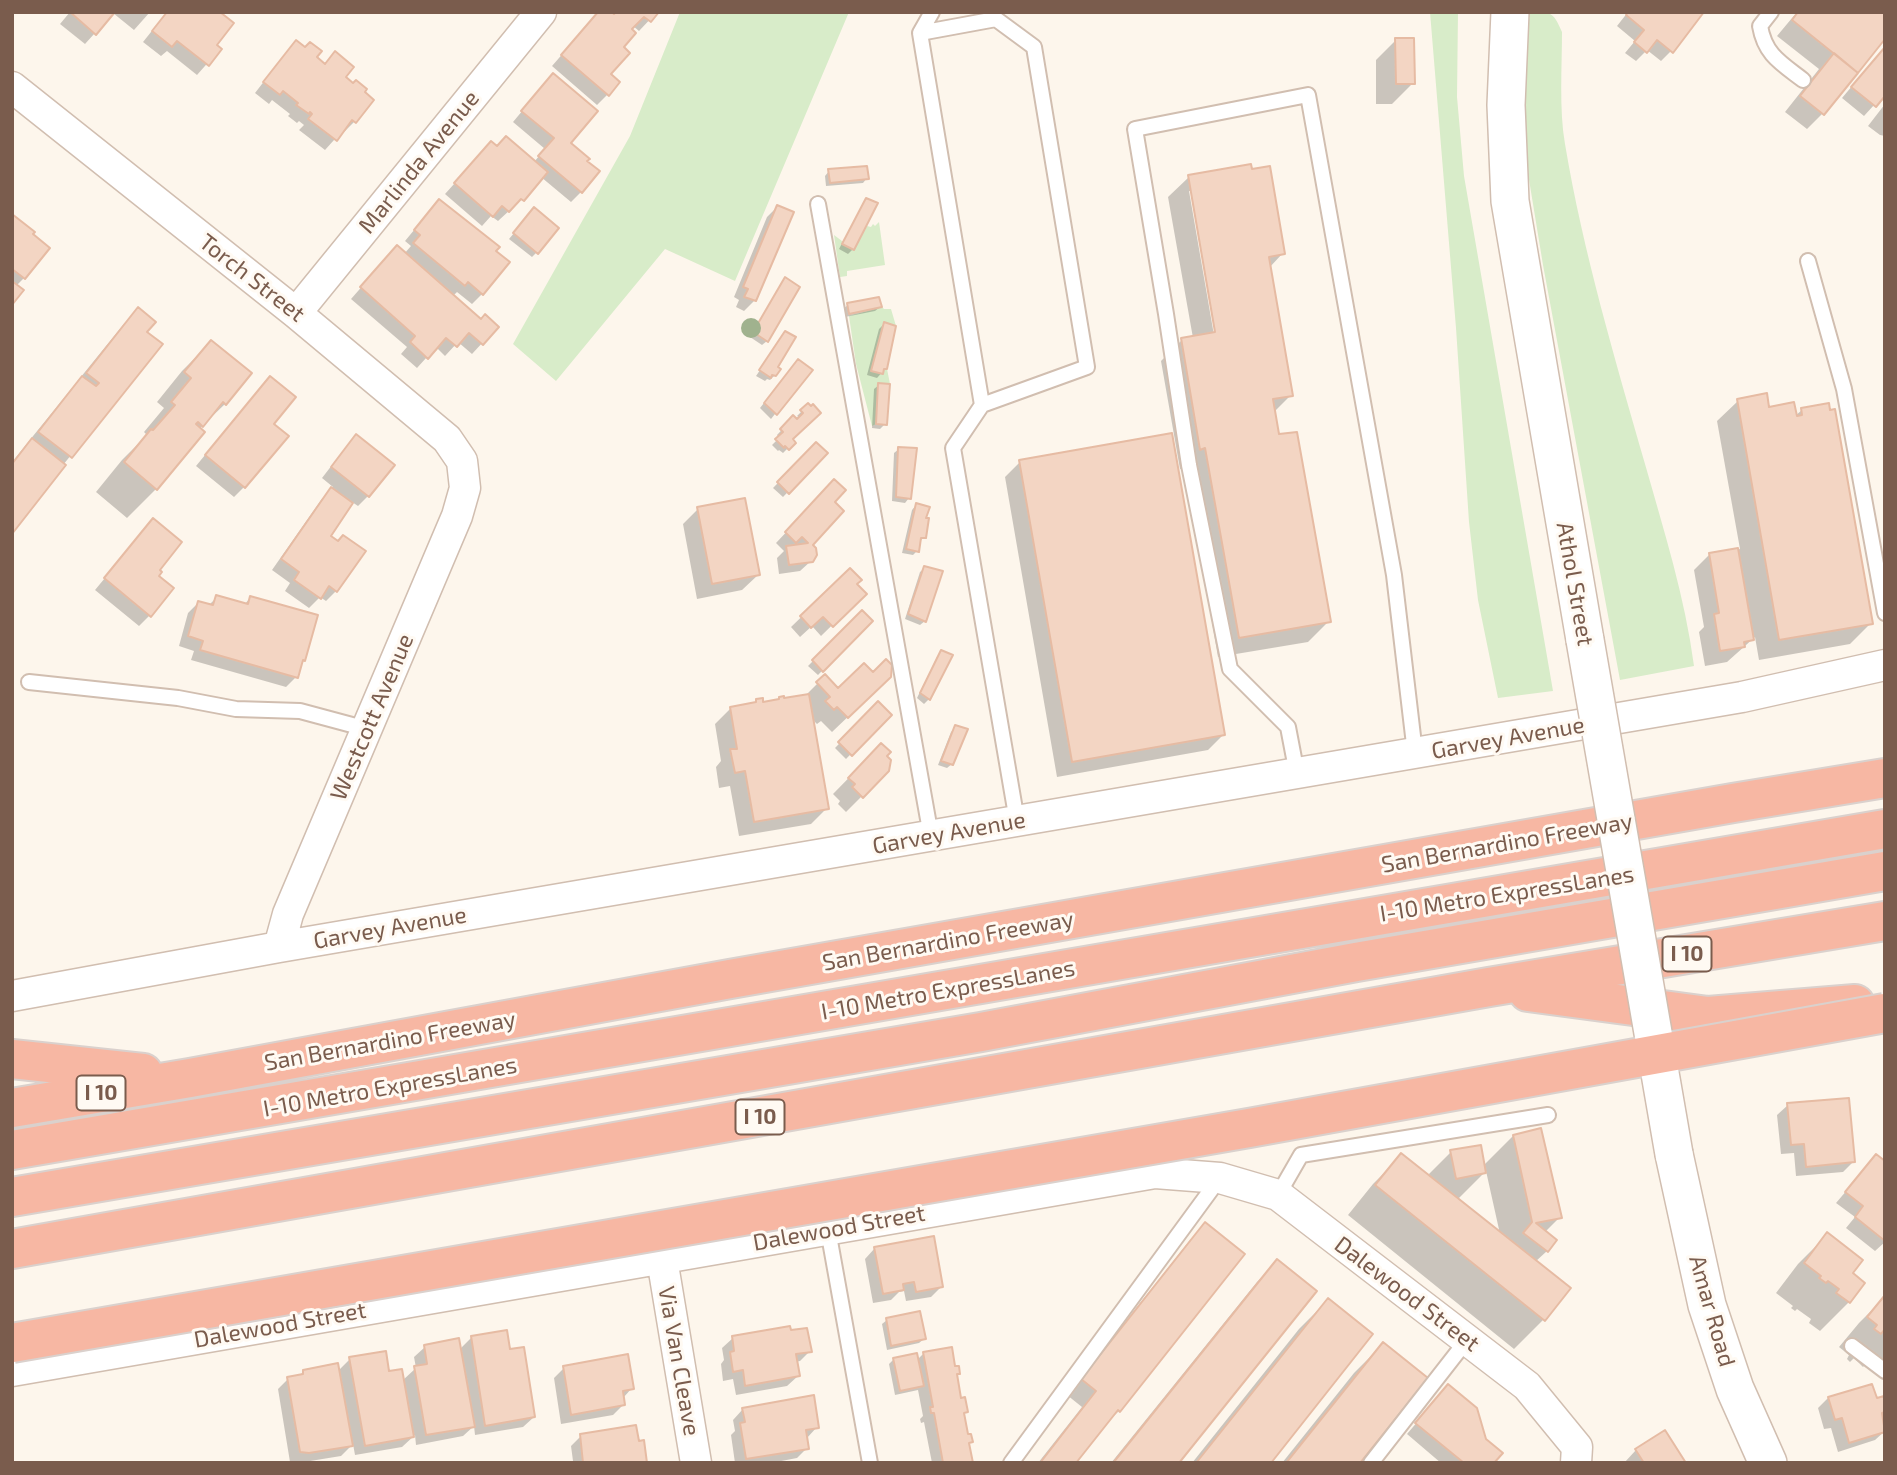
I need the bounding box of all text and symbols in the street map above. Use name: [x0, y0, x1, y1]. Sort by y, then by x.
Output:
street label: Marlinda Avenue: [353, 85, 485, 239]
street label: Torch Street: [194, 228, 310, 328]
street label: Athol Street: [1551, 520, 1599, 648]
street label: Westcott Avenue: [325, 630, 419, 804]
street label: Garvey Avenue: [1429, 711, 1587, 765]
street label: Garvey Avenue: [870, 806, 1028, 860]
street label: San Bernardino Freeway: [1379, 807, 1635, 879]
street label: I-10 Metro ExpressLanes: [1378, 860, 1636, 928]
street label: Garvey Avenue: [311, 901, 469, 955]
street label: San Bernardino Freeway: [820, 905, 1076, 977]
road number: I 10: [1662, 936, 1712, 972]
street label: I-10 Metro ExpressLanes: [819, 954, 1077, 1026]
street label: San Bernardino Freeway: [262, 1005, 518, 1077]
street label: I-10 Metro ExpressLanes: [261, 1051, 519, 1123]
road number: I 10: [76, 1076, 126, 1110]
road number: I 10: [736, 1100, 784, 1134]
street label: Dalewood Street: [751, 1199, 927, 1257]
street label: Dalewood Street: [1329, 1231, 1485, 1357]
street label: Amar Road: [1683, 1252, 1741, 1370]
street label: Via Van Cleave: [652, 1284, 706, 1438]
street label: Dalewood Street: [192, 1296, 368, 1354]

